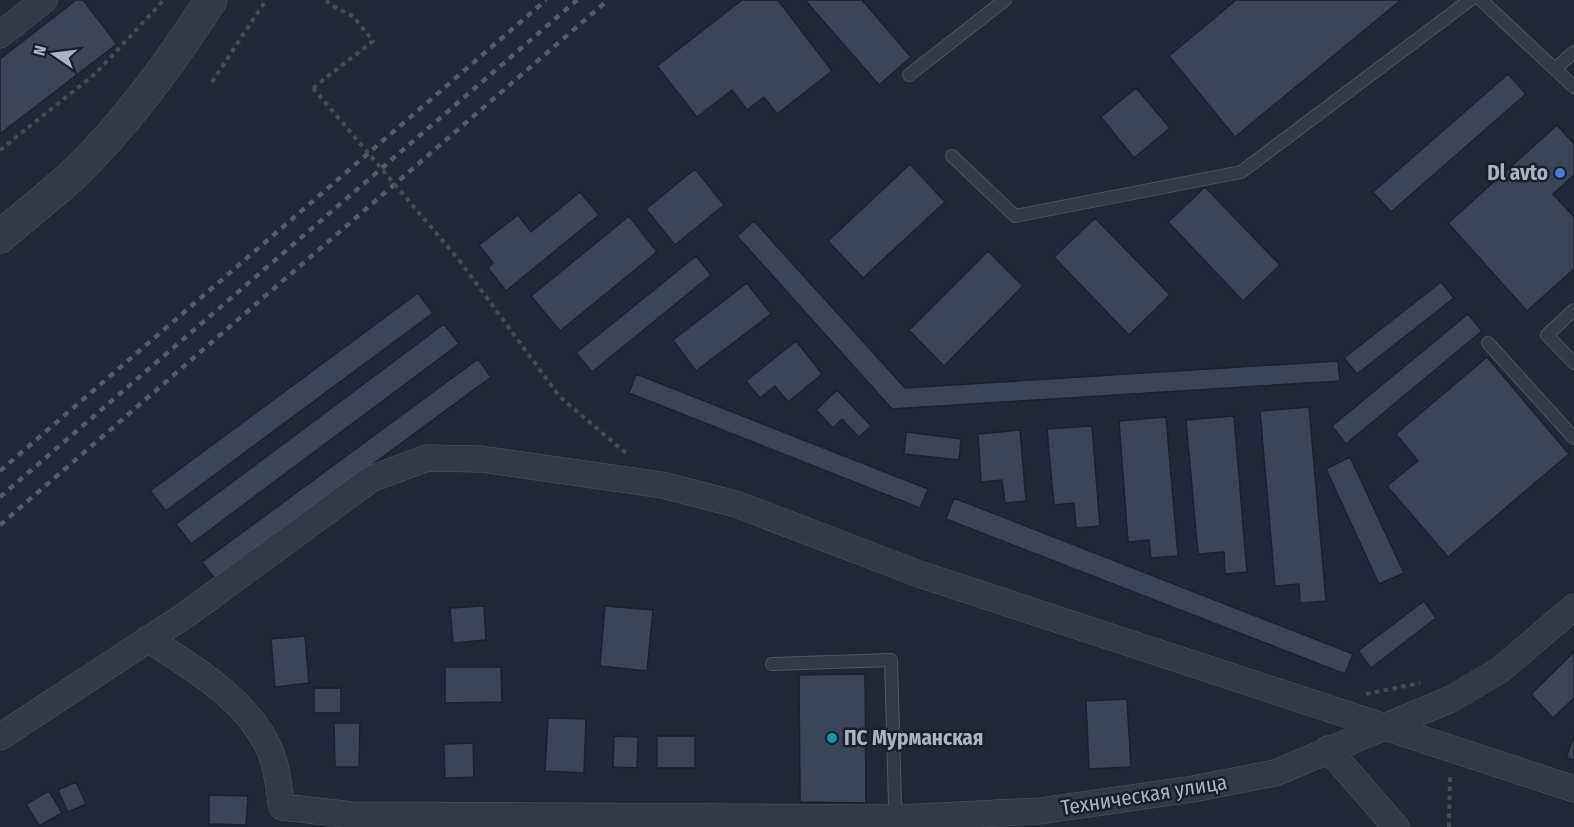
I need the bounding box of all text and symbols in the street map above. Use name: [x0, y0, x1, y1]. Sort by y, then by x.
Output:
north arrow: [24, 24, 84, 84]
text: N: [30, 44, 50, 57]
place label: Dl avto: [1487, 160, 1548, 186]
marker: Dl avto: [1553, 166, 1567, 180]
place label: ПС Мурманская: [844, 725, 983, 751]
marker: ПС Мурманская: [825, 731, 839, 745]
street label: Техническая улица: [1059, 769, 1229, 821]

